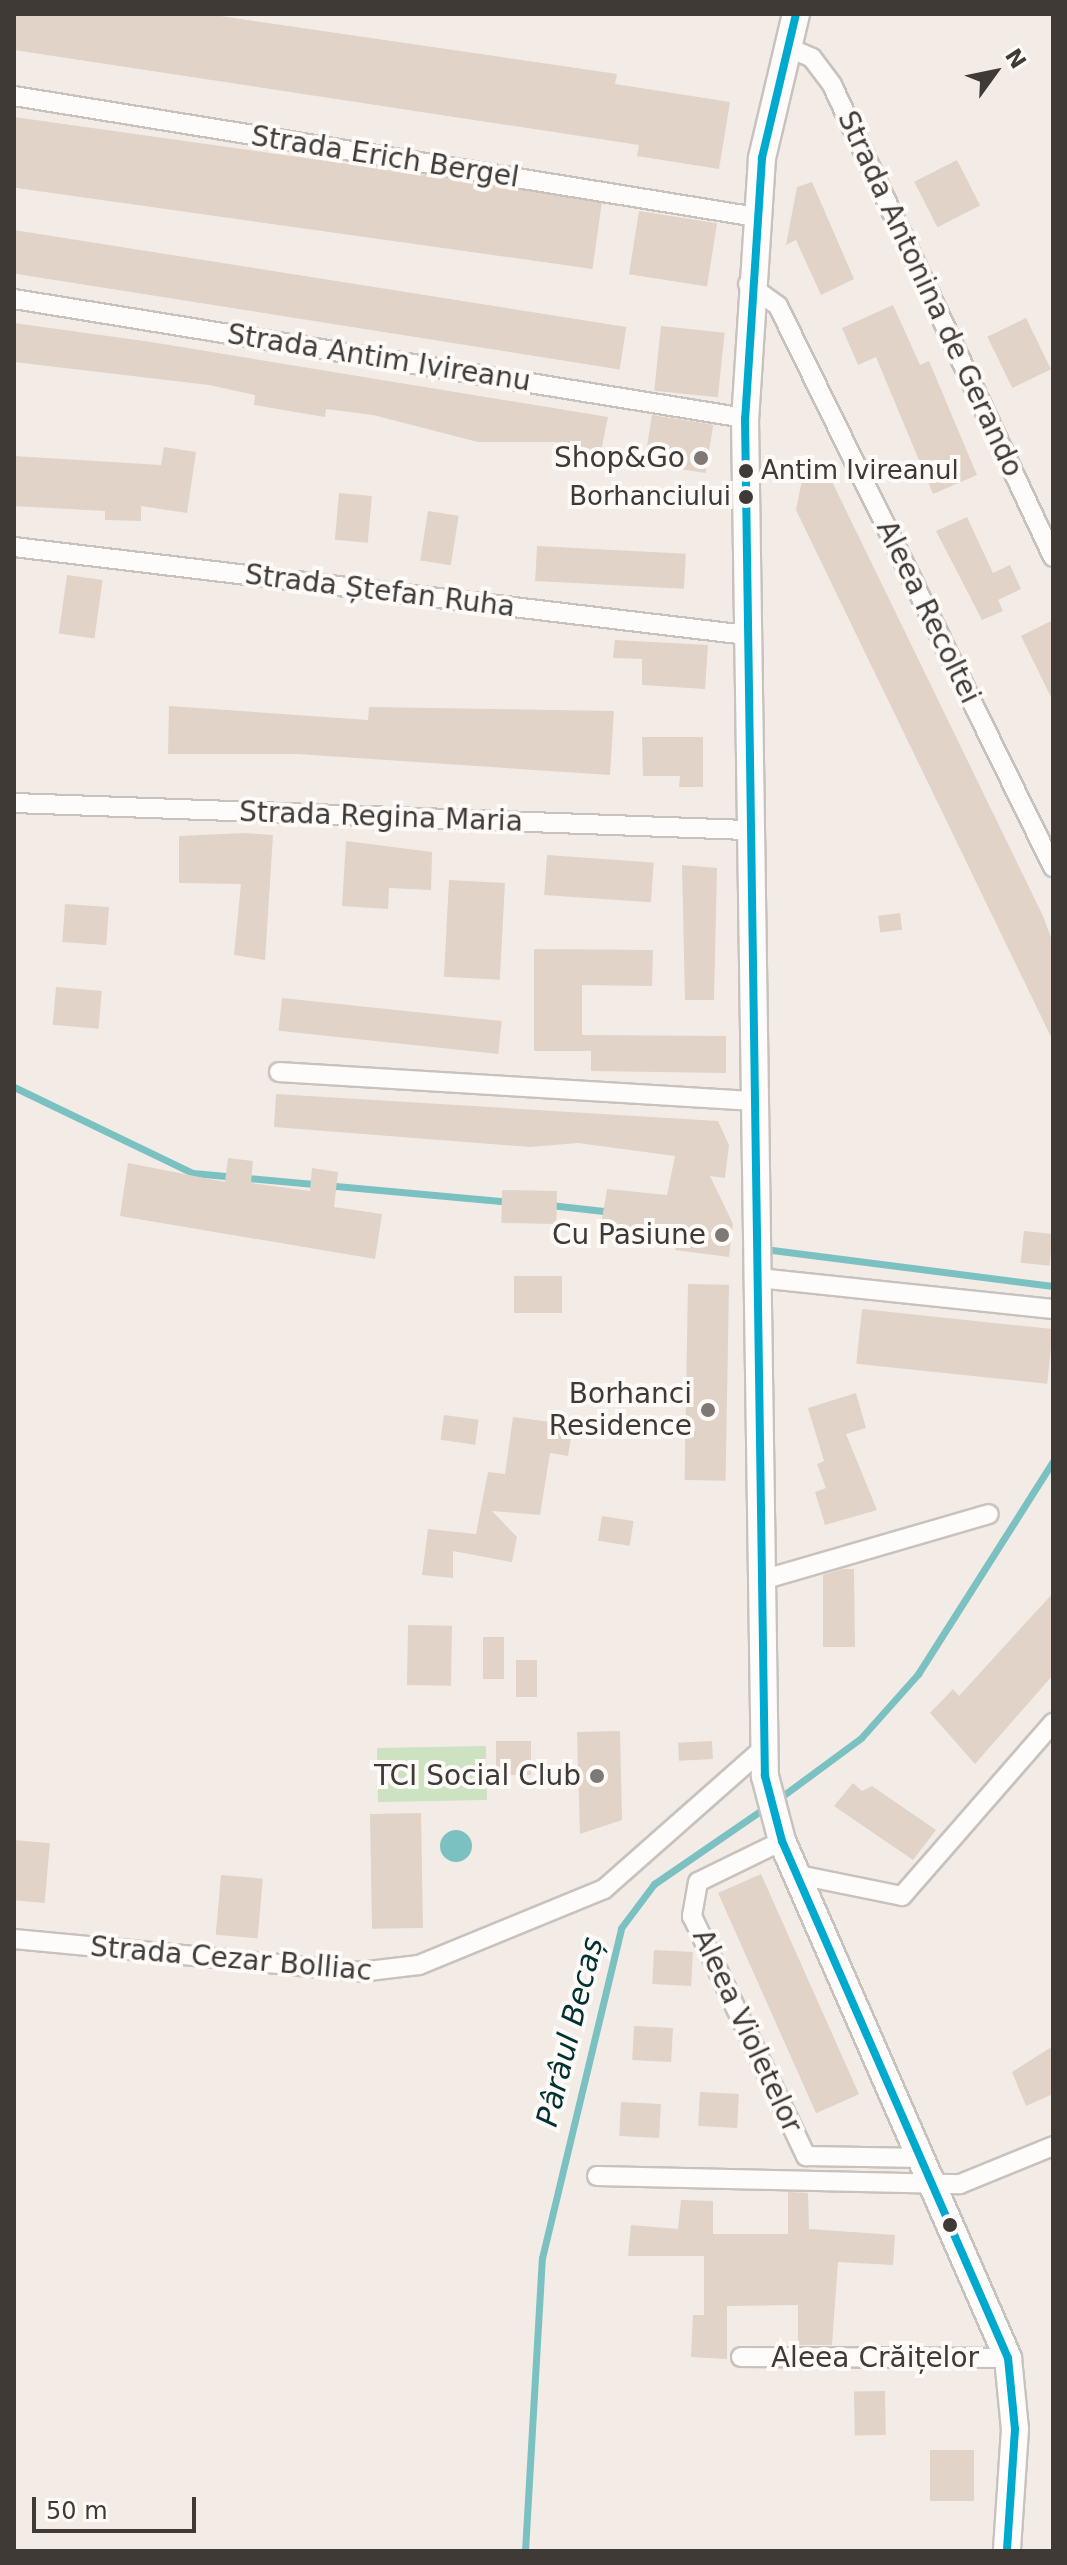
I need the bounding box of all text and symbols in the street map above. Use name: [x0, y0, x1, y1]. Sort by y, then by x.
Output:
north arrow: [955, 32, 1035, 112]
text: N: [1000, 44, 1031, 73]
street label: Strada Antonina de Gerando: [830, 106, 1030, 482]
street label: Strada Erich Bergel: [249, 119, 521, 195]
street label: Strada Antim Ivireanu: [225, 317, 533, 399]
place label: Shop&Go: [554, 441, 685, 475]
marker: Shop&Go: [692, 449, 710, 467]
place label: Antim Ivireanul: [761, 455, 959, 487]
marker: Antim Ivireanul: [738, 463, 754, 479]
place label: Borhanciului: [569, 481, 731, 513]
marker: Borhanciului: [738, 489, 754, 505]
street label: Aleea Recoltei: [869, 515, 987, 709]
street label: Strada Ștefan Ruha: [243, 558, 517, 624]
street label: Strada Regina Maria: [239, 795, 523, 839]
place label: Cu Pasiune: [552, 1218, 706, 1252]
marker: Cu Pasiune: [713, 1226, 731, 1244]
place label: Borhanci Residence: [549, 1377, 692, 1443]
marker: Borhanci Residence: [699, 1401, 717, 1419]
place label: TCI Social Club: [374, 1759, 581, 1793]
marker: TCI Social Club: [588, 1767, 606, 1785]
street label: Aleea Violetelor: [685, 1924, 809, 2138]
street label: Strada Cezar Bolliac: [89, 1930, 373, 1988]
water label: Pârâul Becaș: [529, 1934, 611, 2130]
unlabelled marker: [942, 2217, 958, 2233]
street label: Aleea Crăițelor: [771, 2341, 979, 2375]
scale bar: [36, 2481, 200, 2531]
text: 50 m: [46, 2497, 108, 2525]

